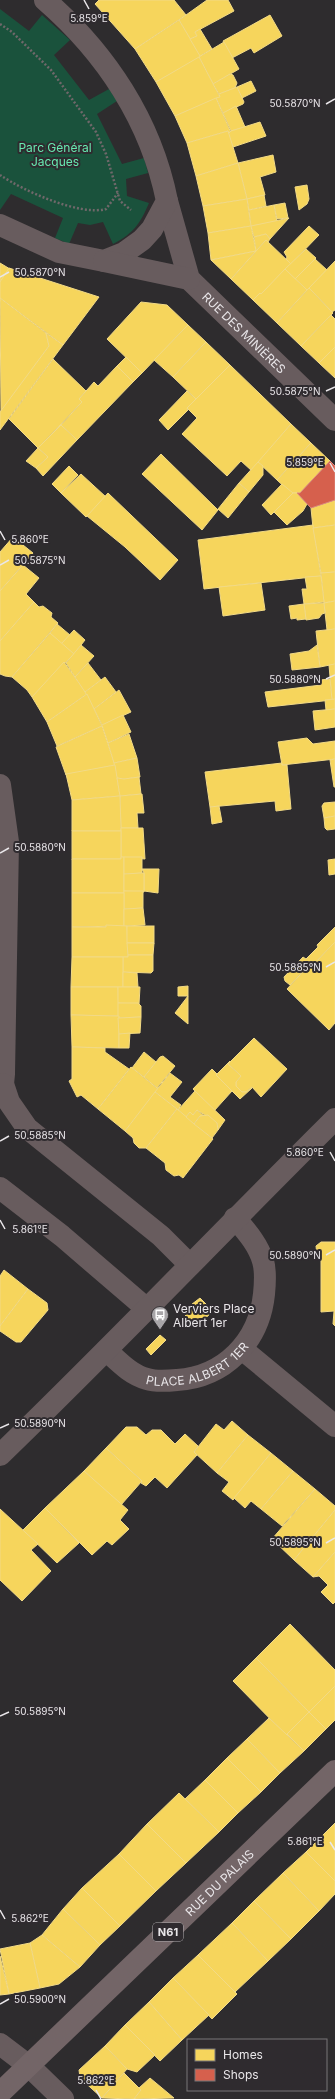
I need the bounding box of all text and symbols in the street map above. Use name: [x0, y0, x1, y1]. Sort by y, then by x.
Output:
text: 5.859°E: [70, 12, 108, 24]
text: 50.5870°N: [269, 97, 321, 109]
park label: Parc Général Jacques: [18, 140, 92, 169]
text: 50.5870°N: [14, 266, 66, 278]
street label: RUE DES MINIÈRES: [199, 289, 290, 376]
text: 50.5875°N: [270, 385, 320, 397]
text: 5.859°E: [286, 456, 324, 468]
text: 5.860°E: [11, 533, 49, 545]
text: 50.5875°N: [15, 554, 65, 566]
text: 50.5880°N: [269, 673, 321, 685]
text: 50.5880°N: [14, 841, 66, 853]
text: 50.5885°N: [269, 961, 321, 973]
text: 50.5885°N: [14, 1129, 66, 1141]
text: 5.860°E: [286, 1146, 324, 1158]
text: 5.861°E: [12, 1223, 48, 1235]
text: 50.5890°N: [269, 1249, 321, 1261]
place label: Verviers Place Albert 1er: [173, 1301, 254, 1330]
bus stop icon: Verviers Place Albert 1er: [150, 1305, 170, 1330]
street label: PLACE ALBERT 1ER: [145, 1339, 251, 1389]
text: 50.5890°N: [14, 1417, 66, 1429]
text: 50.5895°N: [269, 1536, 321, 1548]
text: 50.5895°N: [14, 1705, 66, 1717]
text: 5.861°E: [287, 1835, 323, 1847]
street label: RUE DU PALAIS: [182, 1846, 257, 1919]
text: 5.862°E: [11, 1912, 49, 1924]
road number: N61: [153, 1923, 183, 1941]
text: 50.5900°N: [14, 1993, 66, 2005]
legend: [187, 2039, 327, 2091]
text: Homes: [223, 2047, 263, 2062]
text: Shops: [223, 2067, 259, 2082]
text: 5.862°E: [77, 2074, 115, 2086]

